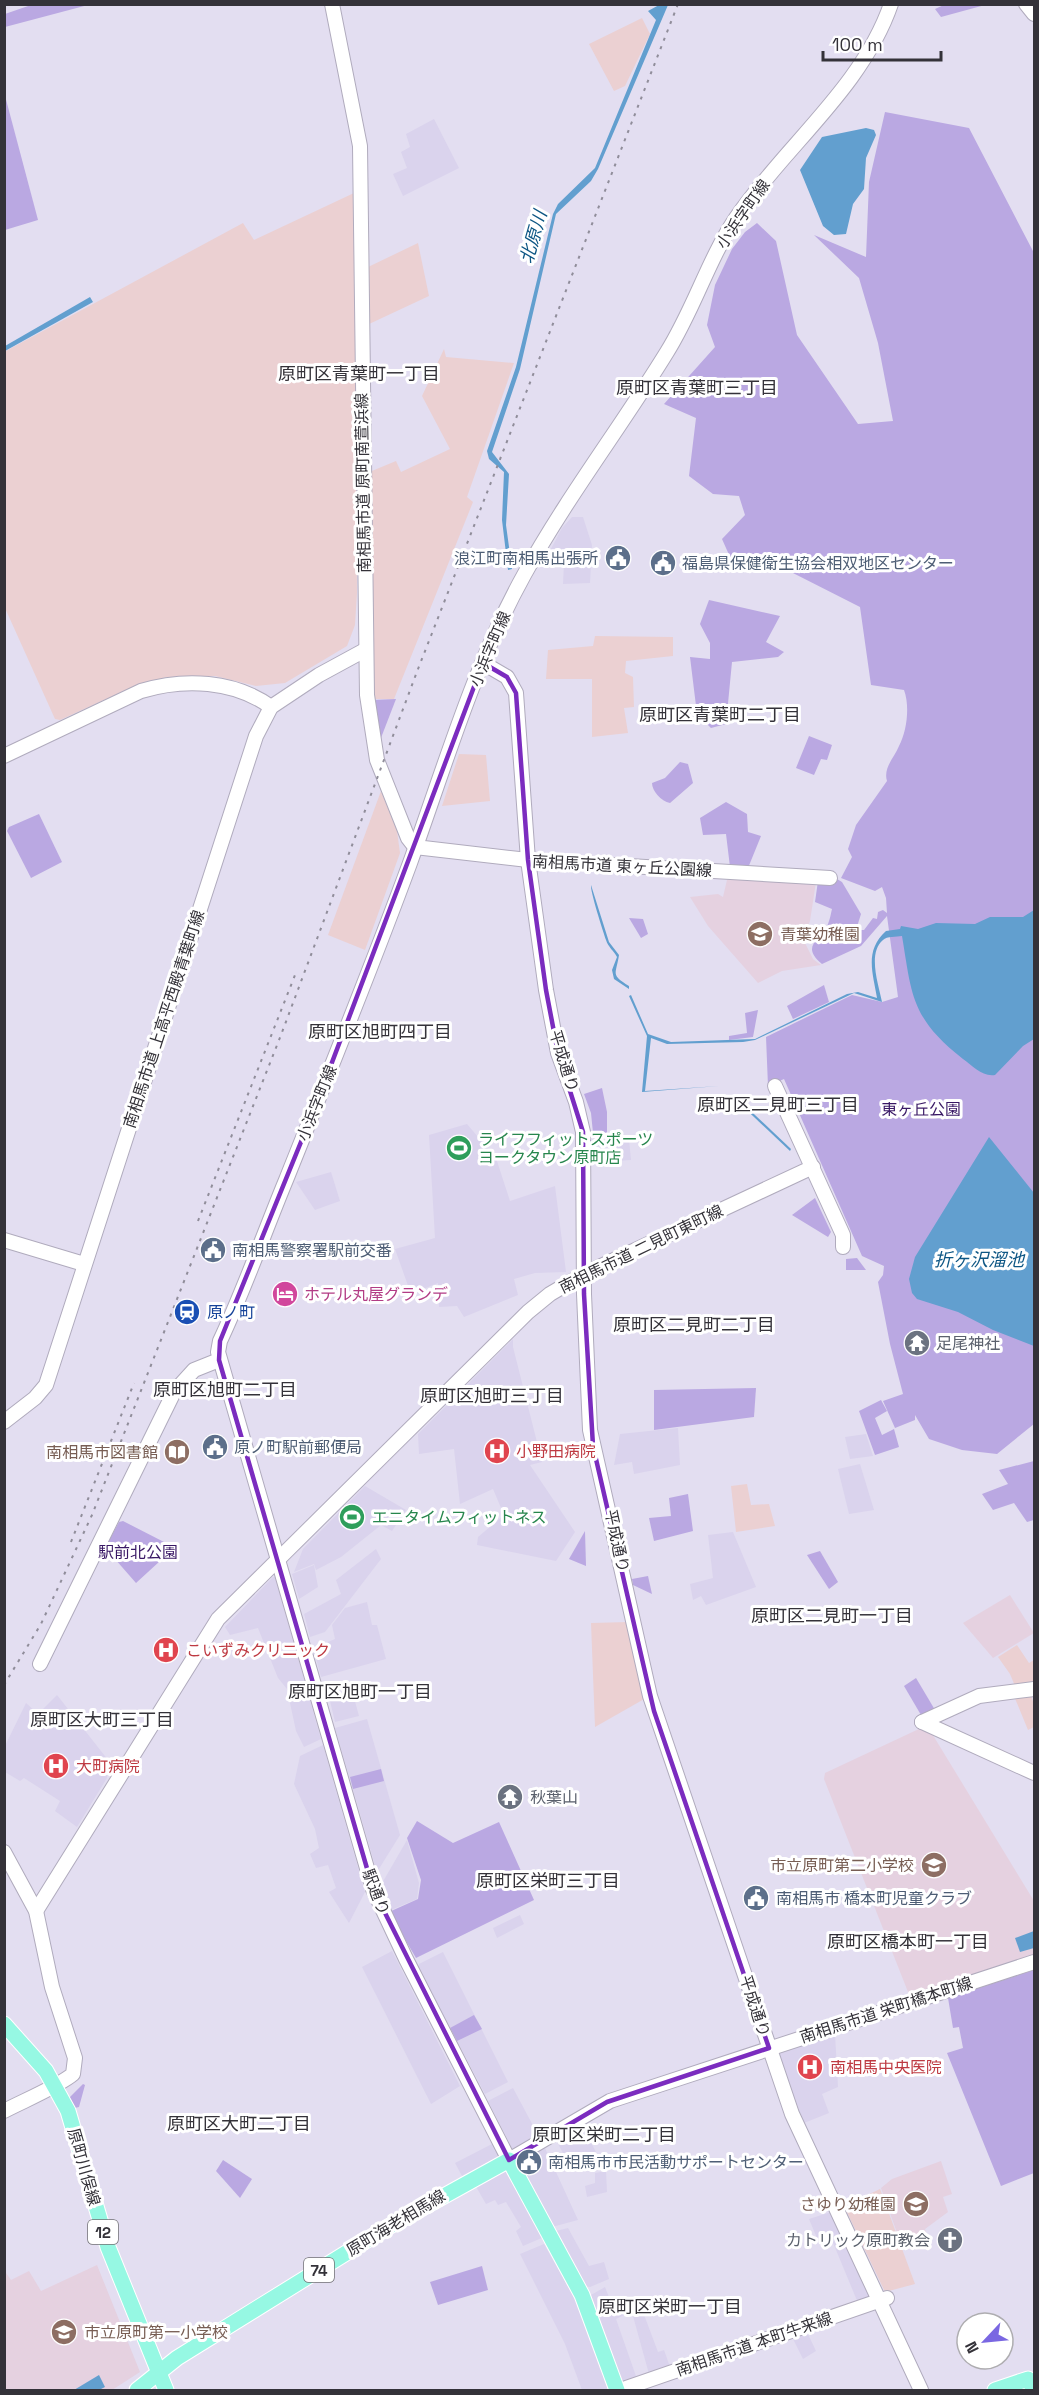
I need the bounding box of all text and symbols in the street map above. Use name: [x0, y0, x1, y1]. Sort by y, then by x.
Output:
scale bar: [823, 24, 942, 62]
text: 100 m: [832, 33, 883, 56]
street label: 小浜字町線: [711, 175, 775, 253]
water label: 北原川: [515, 206, 552, 266]
district label: 原町区青葉町一丁目: [278, 362, 440, 385]
district label: 原町区青葉町三丁目: [616, 376, 778, 399]
street label: 南相馬市道 原町南萱浜線: [351, 393, 375, 573]
public building icon: 浪江町南相馬出張所: [603, 543, 633, 573]
place label: 浪江町南相馬出張所: [454, 548, 598, 569]
public building icon: 福島県保健衛生協会相双地区センター: [648, 548, 678, 578]
place label: 福島県保健衛生協会相双地区センター: [682, 553, 954, 574]
street label: 小浜字町線: [465, 608, 515, 690]
district label: 原町区青葉町二丁目: [639, 703, 801, 726]
street label: 南相馬市道 東ヶ丘公園線: [532, 851, 712, 881]
street label: 南相馬市道 上高平西殿青葉町線: [119, 907, 209, 1131]
school or university icon: 青葉幼稚園: [745, 919, 775, 949]
place label: 青葉幼稚園: [780, 924, 860, 945]
district label: 原町区旭町四丁目: [308, 1020, 452, 1043]
street label: 平成通り: [545, 1027, 583, 1095]
street label: 小浜字町線: [292, 1062, 342, 1144]
district label: 原町区二見町三丁目: [697, 1093, 859, 1116]
park label: 東ヶ丘公園: [881, 1099, 961, 1120]
place label: ライフフィットスポーツ ヨークタウン原町店: [478, 1129, 653, 1168]
sports icon: ライフフィットスポーツ ヨークタウン原町店: [444, 1133, 474, 1163]
street label: 南相馬市道 二見町東町線: [555, 1200, 727, 1298]
public building icon: 南相馬警察署駅前交番: [198, 1235, 228, 1265]
place label: 南相馬警察署駅前交番: [232, 1240, 392, 1261]
water label: 折ヶ沢溜池: [934, 1248, 1026, 1271]
hotel icon: ホテル丸屋グランデ: [270, 1279, 300, 1309]
place label: ホテル丸屋グランデ: [304, 1284, 448, 1305]
station icon: 原ノ町: [172, 1297, 202, 1327]
place label: 原ノ町: [207, 1302, 255, 1323]
district label: 原町区二見町二丁目: [613, 1313, 775, 1336]
temple icon: 足尾神社: [902, 1328, 932, 1358]
place label: 足尾神社: [936, 1333, 1000, 1354]
district label: 原町区旭町二丁目: [153, 1378, 297, 1401]
district label: 原町区旭町三丁目: [420, 1384, 564, 1407]
public building icon: 原ノ町駅前郵便局: [200, 1432, 230, 1462]
hospital icon: 小野田病院: [482, 1436, 512, 1466]
library icon: 南相馬市図書館: [162, 1437, 192, 1467]
place label: 原ノ町駅前郵便局: [234, 1437, 362, 1458]
place label: 小野田病院: [516, 1441, 596, 1462]
place label: 南相馬市図書館: [46, 1442, 158, 1463]
sports icon: エニタイムフィットネス: [337, 1502, 367, 1532]
place label: エニタイムフィットネス: [372, 1507, 546, 1528]
street label: 平成通り: [600, 1508, 634, 1574]
park label: 駅前北公園: [98, 1542, 178, 1563]
district label: 原町区二見町一丁目: [751, 1604, 913, 1627]
hospital icon: こいずみクリニック: [151, 1635, 181, 1665]
place label: こいずみクリニック: [186, 1640, 330, 1661]
district label: 原町区旭町一丁目: [288, 1680, 432, 1703]
district label: 原町区大町三丁目: [30, 1708, 174, 1731]
hospital icon: 大町病院: [41, 1751, 71, 1781]
place label: 大町病院: [76, 1756, 140, 1777]
temple icon: 秋葉山: [495, 1782, 525, 1812]
place label: 秋葉山: [530, 1787, 578, 1808]
school or university icon: 市立原町第二小学校: [919, 1850, 949, 1880]
place label: 市立原町第二小学校: [770, 1855, 914, 1876]
street label: 駅通り: [358, 1866, 394, 1918]
district label: 原町区栄町三丁目: [476, 1869, 620, 1892]
public building icon: 南相馬市 橋本町児童クラブ: [741, 1883, 771, 1913]
place label: 南相馬市 橋本町児童クラブ: [776, 1888, 972, 1909]
district label: 原町区橋本町一丁目: [827, 1930, 989, 1953]
street label: 平成通り: [735, 1972, 775, 2040]
street label: 南相馬市道 栄町橋本町線: [797, 1972, 975, 2048]
hospital icon: 南相馬中央医院: [795, 2052, 825, 2082]
place label: 南相馬中央医院: [830, 2057, 942, 2078]
district label: 原町区大町二丁目: [167, 2112, 311, 2135]
district label: 原町区栄町二丁目: [532, 2123, 676, 2146]
street label: 原町川俣線: [63, 2126, 105, 2208]
public building icon: 南相馬市市民活動サポートセンター: [514, 2147, 544, 2177]
place label: 南相馬市市民活動サポートセンター: [548, 2152, 804, 2173]
street label: 原町海老相馬線: [343, 2185, 449, 2261]
school or university icon: さゆり幼稚園: [901, 2189, 931, 2219]
place label: さゆり幼稚園: [800, 2194, 896, 2215]
road number: 12: [88, 2220, 118, 2244]
church icon: カトリック原町教会: [935, 2225, 965, 2255]
place label: カトリック原町教会: [786, 2230, 930, 2251]
road number: 74: [304, 2258, 334, 2282]
district label: 原町区栄町一丁目: [598, 2295, 742, 2318]
street label: 南相馬市道 本町牛来線: [673, 2307, 835, 2381]
north arrow: [955, 2311, 1015, 2371]
school or university icon: 市立原町第一小学校: [49, 2317, 79, 2347]
place label: 市立原町第一小学校: [84, 2322, 228, 2343]
text: N: [960, 2338, 984, 2357]

